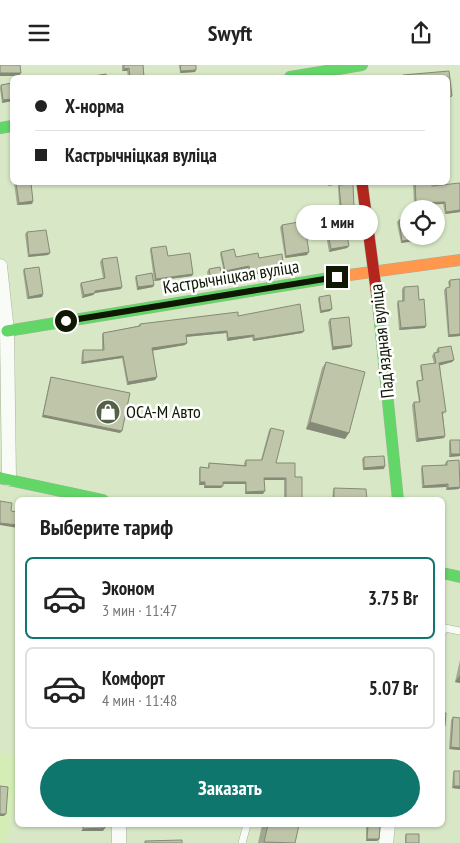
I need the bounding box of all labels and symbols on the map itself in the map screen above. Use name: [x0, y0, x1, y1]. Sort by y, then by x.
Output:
callout: 1 мин: [296, 205, 378, 239]
street label: Кастрычніцкая вуліца: [161, 254, 301, 299]
route end: [326, 266, 348, 288]
street label: Падʼяздная вуліца: [364, 283, 399, 399]
route start: [55, 310, 77, 332]
shop icon: ОСА-М Авто: [95, 399, 121, 425]
place label: ОСА-М Авто: [126, 400, 201, 423]

